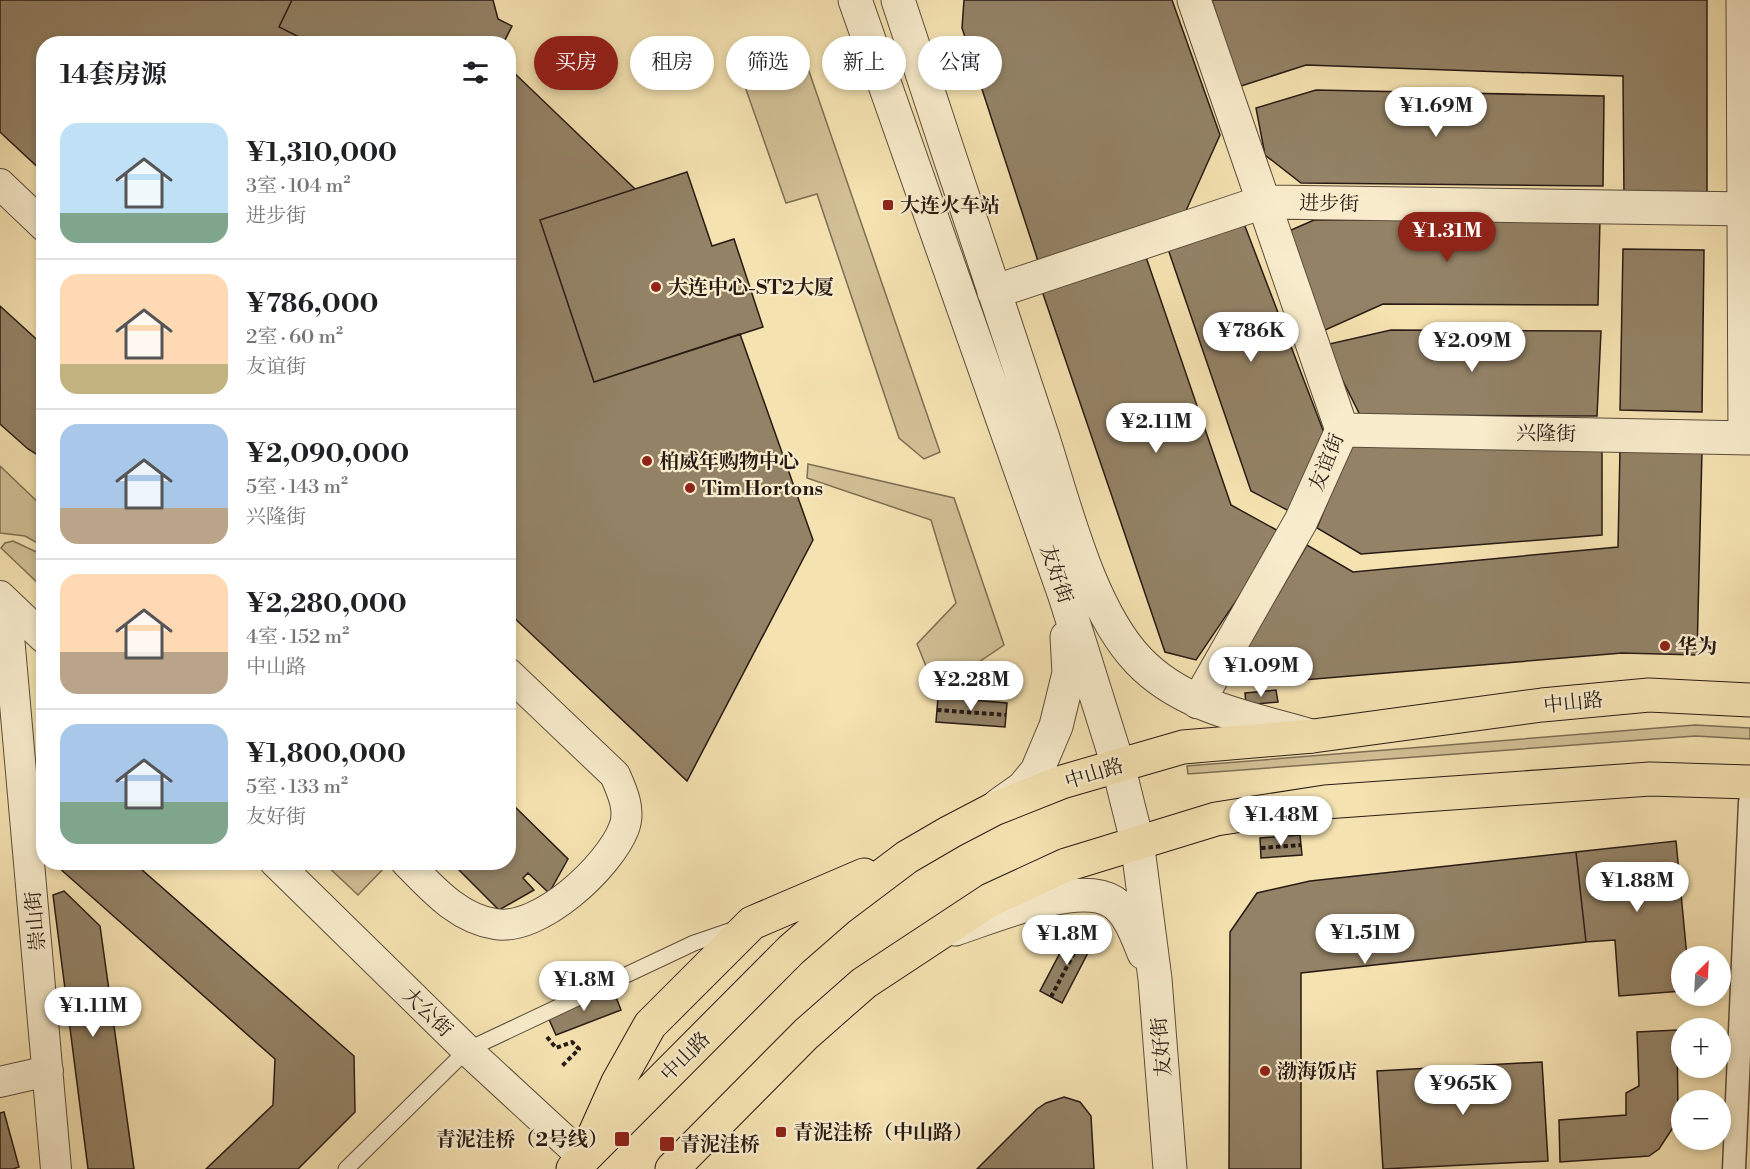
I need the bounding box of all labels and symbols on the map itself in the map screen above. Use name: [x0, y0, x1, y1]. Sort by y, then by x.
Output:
pin: ¥1.69M: [1387, 87, 1485, 138]
street label: 进步街: [1299, 191, 1359, 218]
place label: 大连火车站: [900, 194, 1000, 219]
marker: 大连火车站: [881, 198, 895, 212]
pin: ¥1.31M: [1398, 212, 1496, 263]
place label: 大连中心-ST2大厦: [668, 276, 834, 301]
marker: 大连中心-ST2大厦: [649, 280, 663, 294]
pin: ¥786K: [1209, 312, 1293, 363]
pin: ¥2.09M: [1423, 322, 1521, 373]
pin: ¥2.11M: [1107, 403, 1205, 454]
street label: 兴隆街: [1516, 421, 1576, 448]
street label: 友谊街: [1305, 430, 1350, 495]
place label: 柏威年购物中心: [659, 450, 799, 475]
marker: 柏威年购物中心: [640, 454, 654, 468]
place label: Tim Hortons: [702, 477, 823, 502]
marker: Tim Hortons: [683, 481, 697, 495]
street label: 友好街: [1034, 542, 1077, 607]
place label: 华为: [1677, 635, 1717, 660]
marker: 华为: [1658, 639, 1672, 653]
pin: ¥1.09M: [1212, 647, 1310, 698]
pin: ¥2.28M: [922, 661, 1020, 712]
street label: 中山路: [1542, 688, 1604, 719]
street label: 中山路: [1062, 754, 1127, 795]
pin: ¥1.48M: [1232, 796, 1330, 847]
pin: ¥1.88M: [1588, 862, 1686, 913]
street label: 崇山街: [21, 890, 52, 952]
pin: ¥1.51M: [1316, 914, 1414, 965]
pin: ¥1.8M: [1025, 915, 1109, 966]
north arrow: [1671, 946, 1731, 1006]
pin: ¥1.8M: [542, 961, 626, 1012]
street label: 大公街: [397, 983, 457, 1043]
pin: ¥1.11M: [44, 987, 142, 1038]
street label: 友好街: [1147, 1016, 1178, 1078]
street label: 中山路: [656, 1027, 716, 1087]
place label: 渤海饭店: [1277, 1060, 1357, 1085]
marker: 渤海饭店: [1258, 1064, 1272, 1078]
pin: ¥965K: [1421, 1065, 1505, 1116]
place label: 青泥洼桥（中山路）: [793, 1121, 973, 1146]
marker: 青泥洼桥（中山路）: [774, 1125, 788, 1139]
place label: 青泥洼桥（2号线）: [436, 1128, 608, 1153]
marker: 青泥洼桥（2号线）: [613, 1130, 631, 1148]
place label: 青泥洼桥: [680, 1133, 760, 1158]
marker: 青泥洼桥: [658, 1135, 676, 1153]

